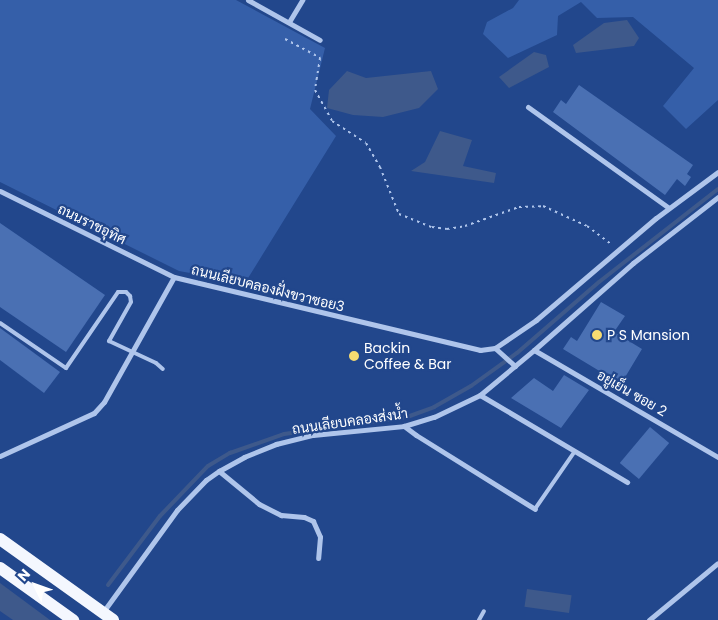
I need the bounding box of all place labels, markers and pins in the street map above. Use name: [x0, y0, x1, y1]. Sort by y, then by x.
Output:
place label: P S Mansion: [607, 327, 690, 343]
marker: P S Mansion: [591, 329, 603, 341]
place label: Backin Coffee & Bar: [364, 340, 451, 372]
marker: Backin Coffee & Bar: [348, 350, 360, 362]

